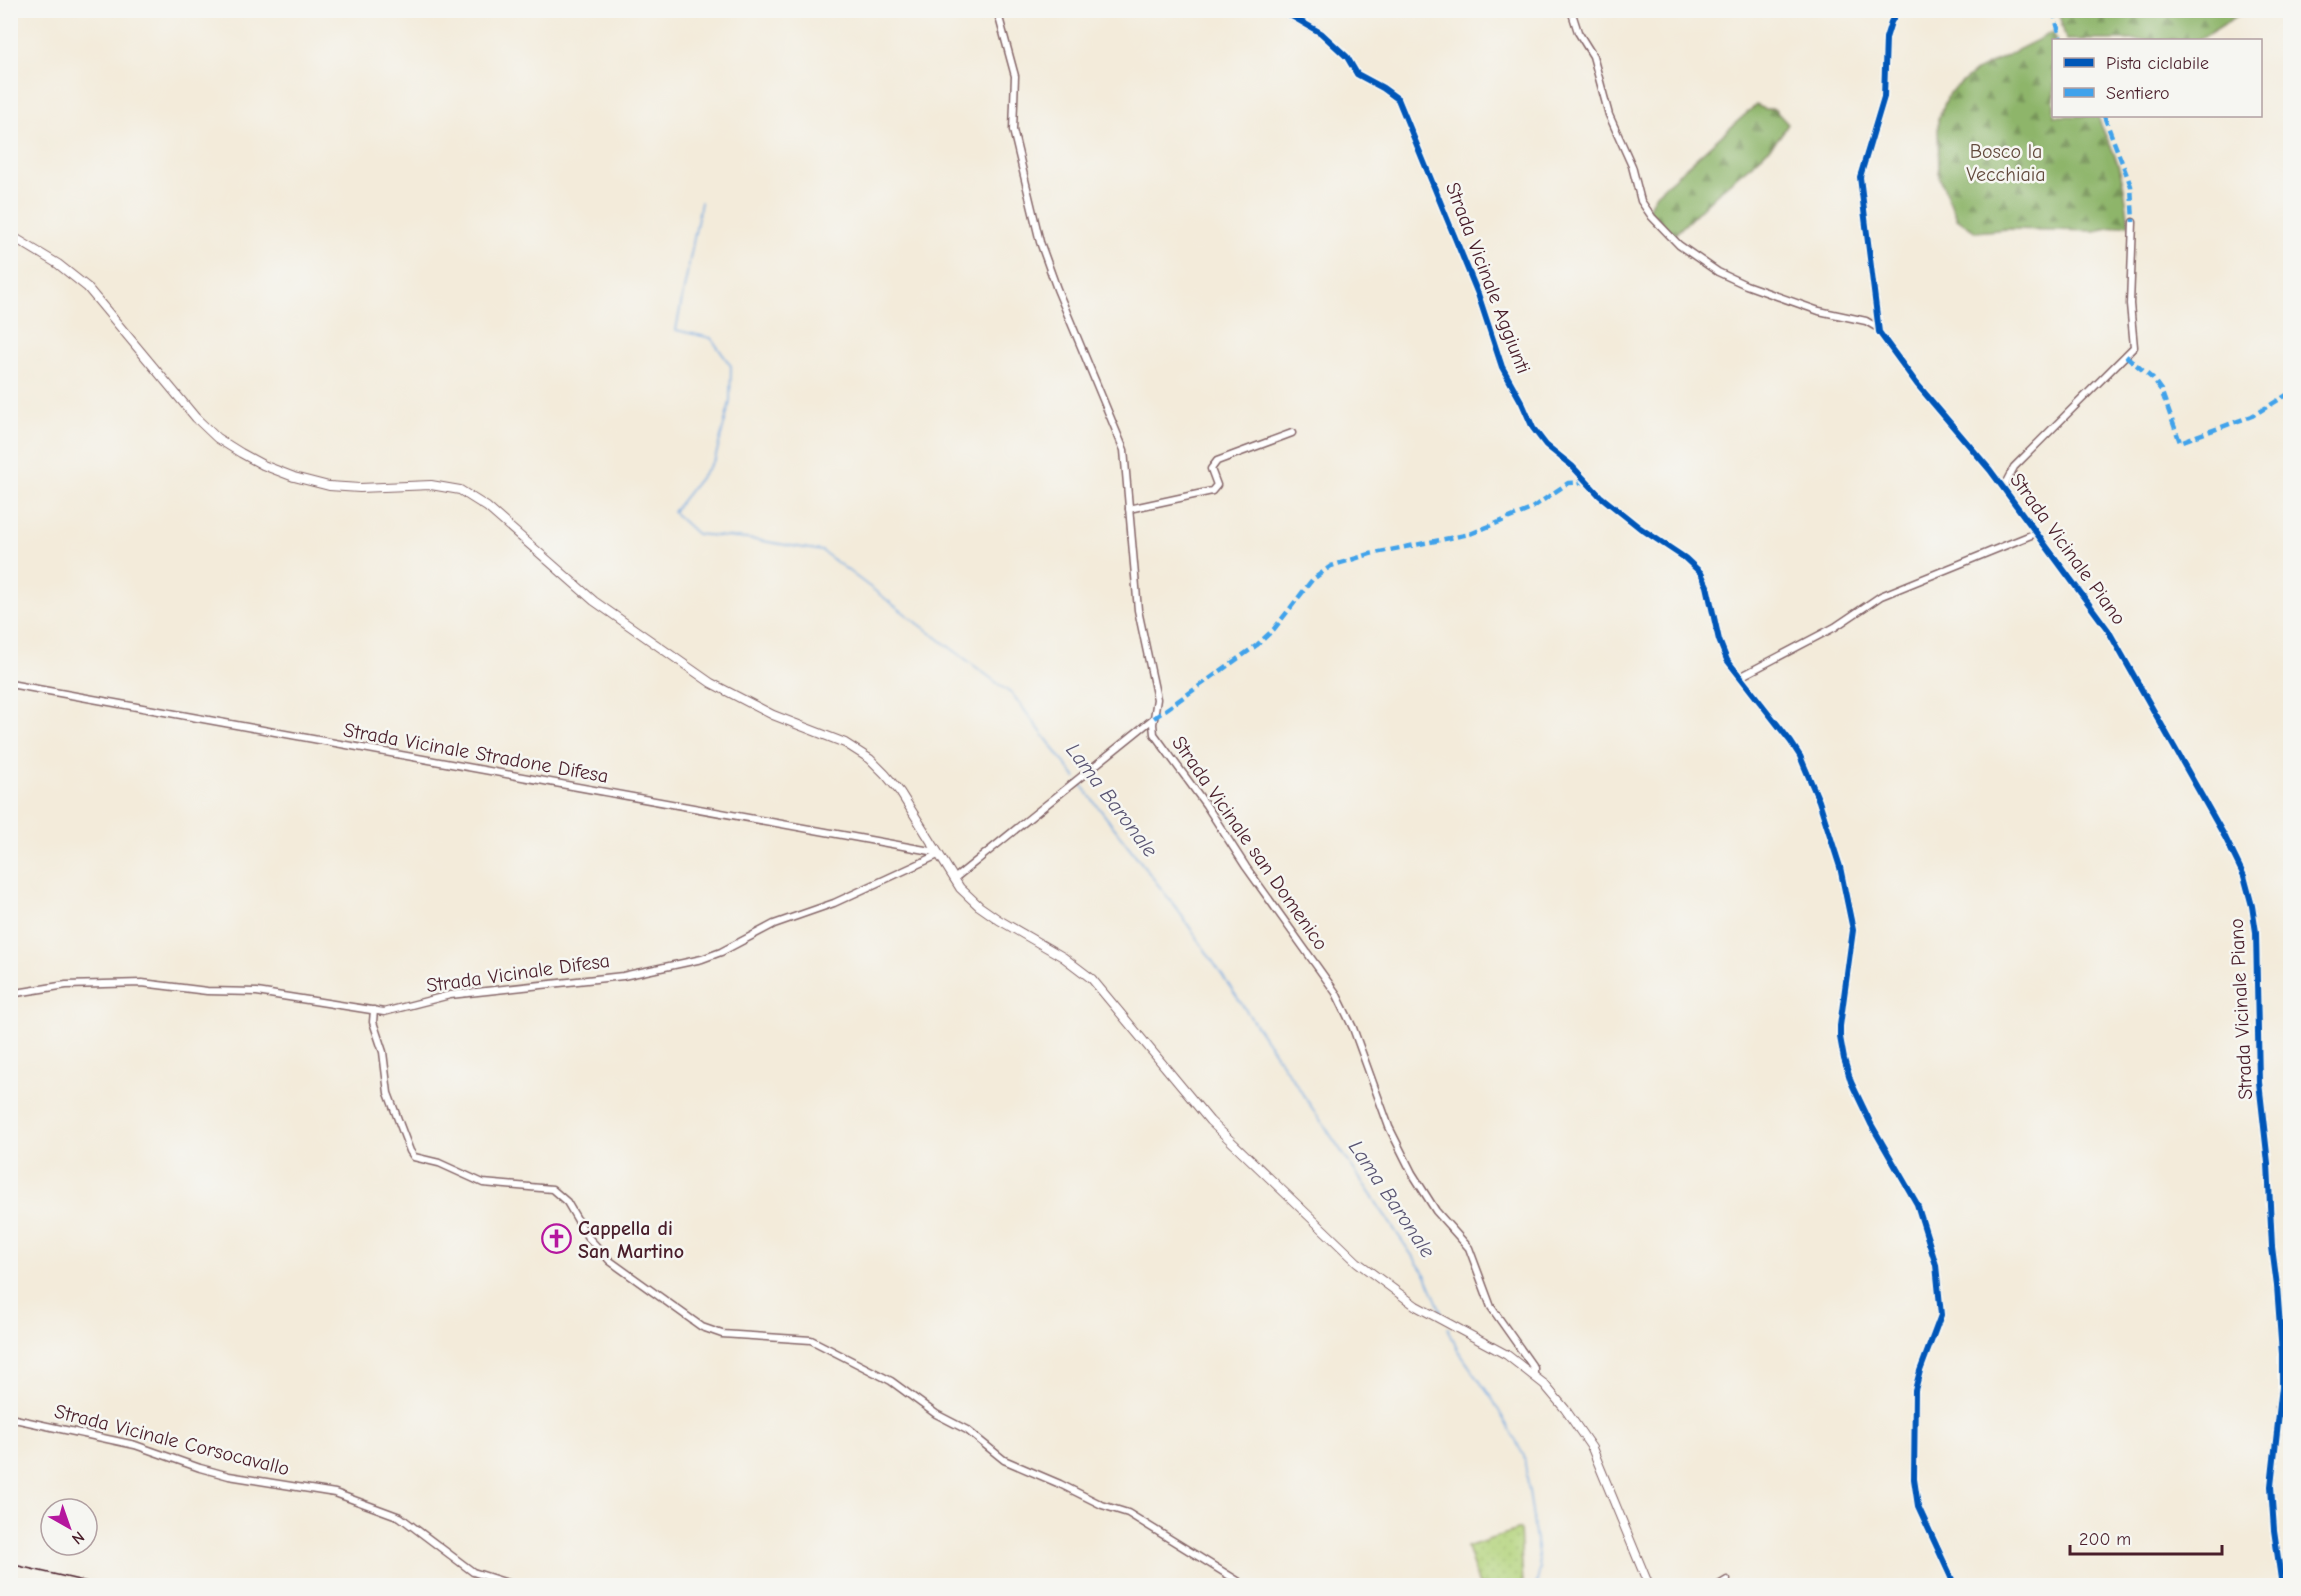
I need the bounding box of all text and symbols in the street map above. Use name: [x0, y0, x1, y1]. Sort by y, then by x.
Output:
legend: [2052, 39, 2262, 117]
text: Pista ciclabile: [2106, 53, 2209, 74]
text: Sentiero: [2106, 83, 2170, 104]
park label: Bosco la Vecchiaia: [1966, 140, 2046, 186]
street label: Strada Vicinale Aggiunti: [1441, 179, 1535, 377]
street label: Strada Vicinale Piano: [2005, 469, 2131, 629]
street label: Strada Vicinale Stradone Difesa: [342, 718, 610, 788]
street label: Strada Vicinale san Domenico: [1167, 732, 1333, 954]
water label: Lama Baronale: [1061, 738, 1163, 862]
street label: Strada Vicinale Piano: [2225, 918, 2257, 1100]
street label: Strada Vicinale Difesa: [425, 949, 611, 997]
water label: Lama Baronale: [1344, 1136, 1440, 1263]
place label: Cappella di San Martino: [578, 1217, 684, 1263]
church icon: Cappella di San Martino: [541, 1223, 573, 1255]
street label: Strada Vicinale Corsocavallo: [52, 1400, 292, 1480]
north arrow: [39, 1497, 99, 1557]
scale bar: [2070, 1518, 2222, 1556]
text: N: [68, 1527, 88, 1548]
text: 200 m: [2079, 1529, 2131, 1550]

